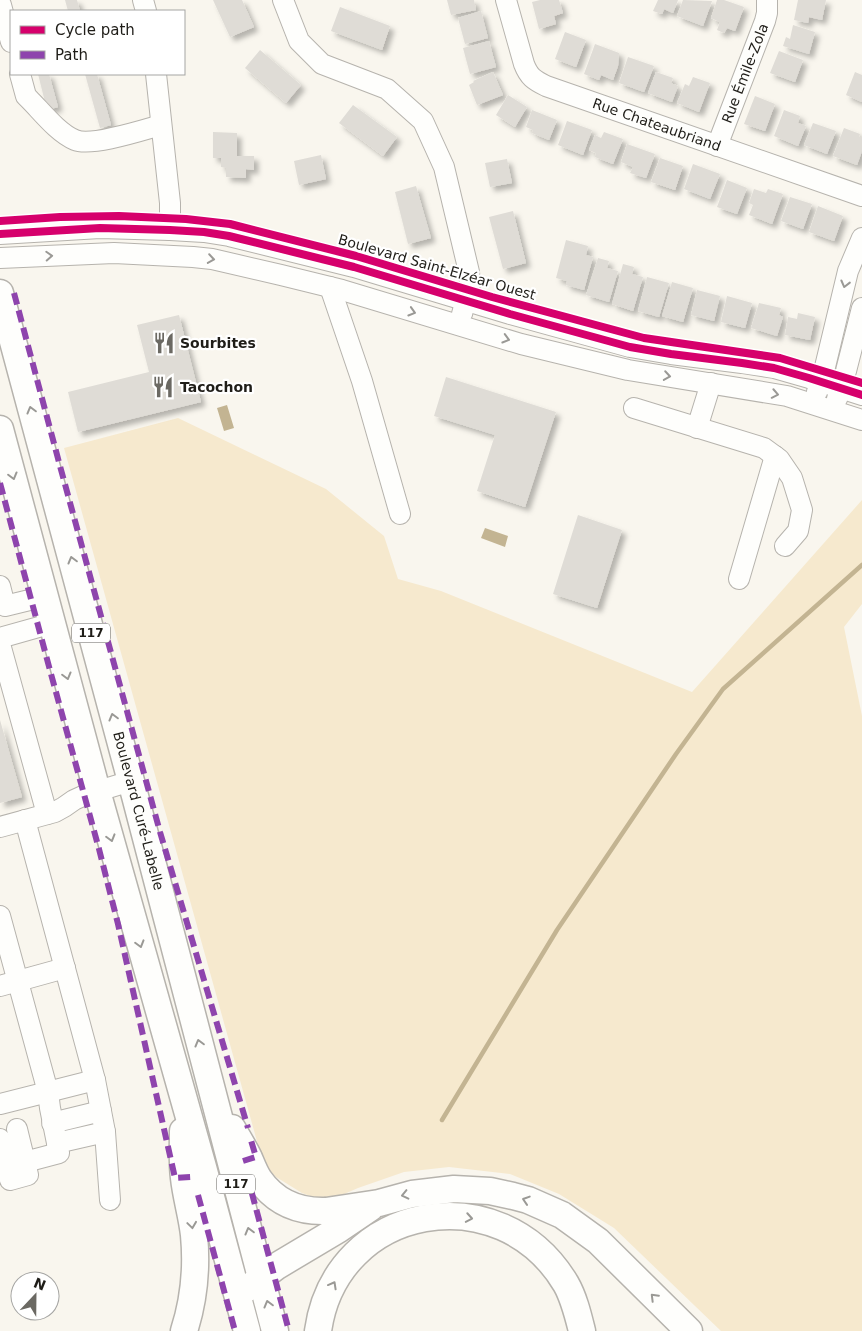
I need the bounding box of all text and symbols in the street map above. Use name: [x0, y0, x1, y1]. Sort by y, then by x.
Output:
legend: [10, 10, 185, 75]
text: Cycle path: [55, 21, 135, 39]
street label: Rue Émile-Zola: [719, 21, 771, 125]
text: Path: [55, 46, 88, 64]
street label: Rue Chateaubriand: [591, 95, 723, 154]
street label: Boulevard Saint-Elzéar Ouest: [336, 231, 538, 303]
one-way arrow: [45, 250, 53, 261]
one-way arrow: [206, 254, 215, 264]
one-way arrow: [840, 279, 851, 288]
one-way arrow: [408, 306, 416, 316]
restaurant icon: Sourbites: [151, 330, 177, 356]
one-way arrow: [501, 333, 510, 344]
place label: Sourbites: [180, 335, 256, 351]
one-way arrow: [662, 371, 671, 381]
restaurant icon: Tacochon: [150, 374, 176, 400]
place label: Tacochon: [180, 379, 253, 395]
one-way arrow: [770, 388, 779, 398]
one-way arrow: [26, 406, 37, 415]
one-way arrow: [7, 472, 18, 480]
one-way arrow: [67, 556, 77, 564]
road number: 117: [72, 624, 110, 642]
one-way arrow: [61, 671, 71, 679]
one-way arrow: [109, 713, 119, 721]
street label: Boulevard Curé-Labelle: [110, 730, 167, 892]
one-way arrow: [105, 833, 115, 842]
one-way arrow: [135, 939, 145, 947]
one-way arrow: [194, 1038, 205, 1047]
road number: 117: [217, 1174, 255, 1194]
one-way arrow: [400, 1189, 409, 1200]
one-way arrow: [522, 1196, 531, 1206]
one-way arrow: [465, 1212, 474, 1222]
one-way arrow: [186, 1222, 197, 1230]
one-way arrow: [244, 1227, 254, 1235]
north arrow: [10, 1271, 60, 1321]
text: N: [31, 1274, 48, 1294]
one-way arrow: [327, 1281, 337, 1290]
one-way arrow: [651, 1293, 660, 1302]
one-way arrow: [264, 1301, 274, 1309]

